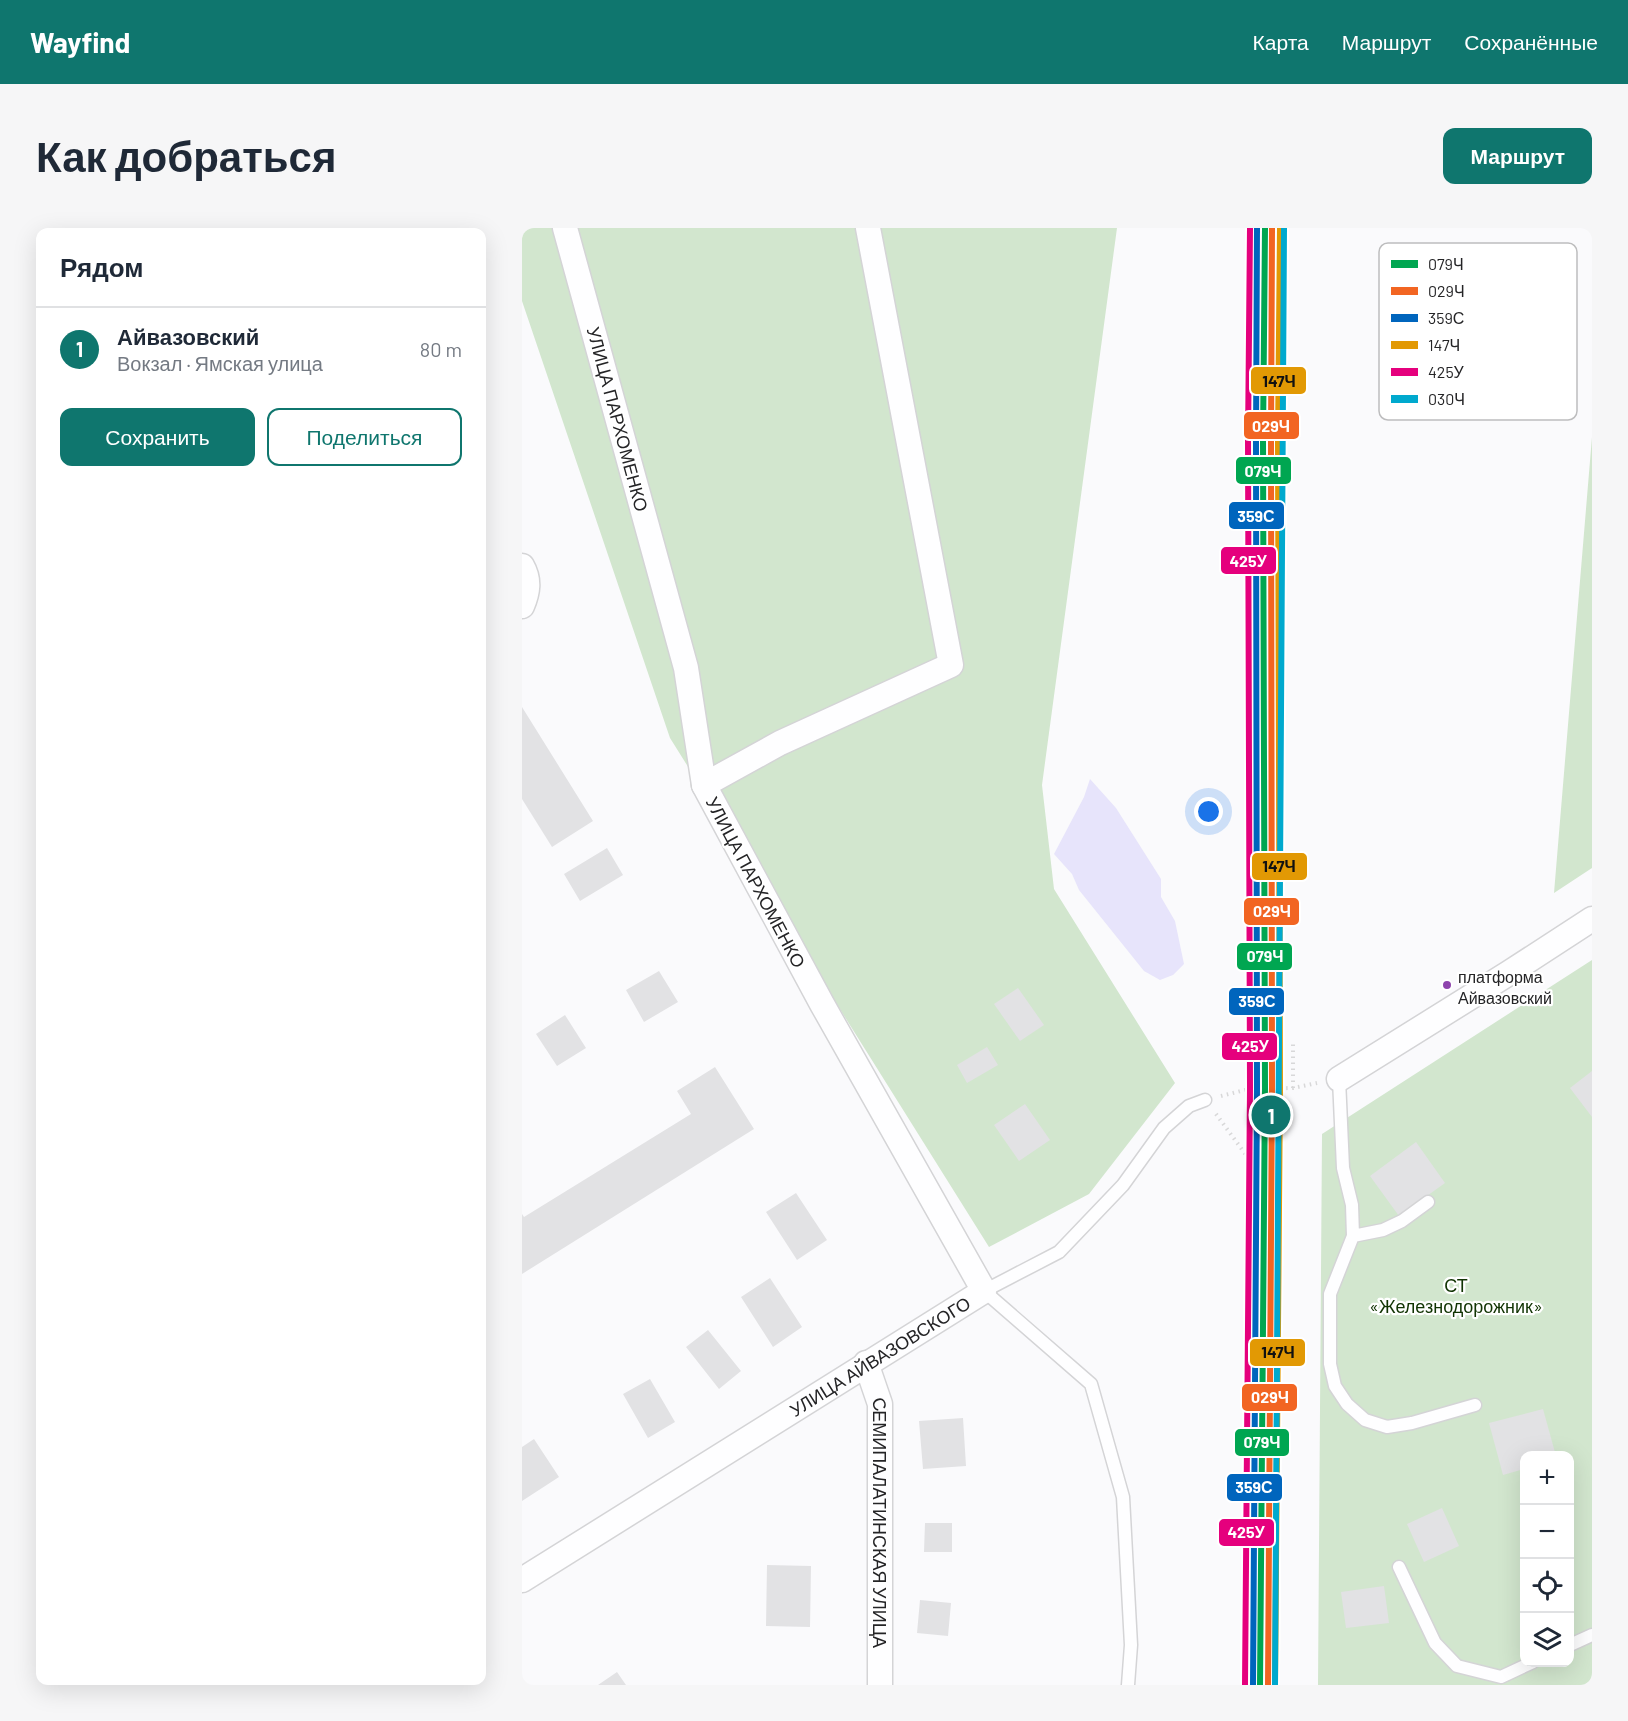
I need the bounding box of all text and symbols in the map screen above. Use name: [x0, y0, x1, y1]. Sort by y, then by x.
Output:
text: Wayfind: [30, 25, 130, 59]
text: Карта: [1253, 29, 1309, 54]
text: Маршрут: [1342, 29, 1431, 54]
text: Сохранённые: [1464, 29, 1598, 54]
button: Маршрут: [1443, 128, 1592, 184]
text: Как добраться: [36, 130, 336, 180]
legend: [1379, 243, 1577, 420]
text: Рядом: [60, 251, 143, 282]
text: 079Ч: [1428, 254, 1464, 273]
text: 029Ч: [1428, 281, 1465, 300]
text: 359С: [1428, 308, 1464, 327]
text: Айвазовский: [117, 323, 259, 349]
street label: УЛИЦА ПАРХОМЕНКО: [583, 324, 653, 514]
text: 147Ч: [1428, 335, 1460, 354]
text: 1: [76, 337, 83, 361]
text: 80 m: [420, 337, 462, 361]
text: Вокзал · Ямская улица: [117, 351, 323, 375]
text: 425У: [1428, 362, 1465, 381]
line badge: 147Ч: [1250, 366, 1307, 395]
text: 147Ч: [1262, 371, 1296, 390]
text: 030Ч: [1428, 389, 1465, 408]
button: Сохранить: [60, 408, 255, 466]
button: Поделиться: [267, 408, 462, 466]
line badge: 029Ч: [1243, 411, 1300, 440]
text: 029Ч: [1252, 416, 1290, 435]
line badge: 079Ч: [1235, 456, 1292, 485]
text: 079Ч: [1245, 461, 1281, 480]
line badge: 359С: [1228, 501, 1285, 530]
text: 359С: [1237, 506, 1275, 525]
line badge: 425У: [1220, 546, 1277, 575]
text: 425У: [1229, 551, 1268, 570]
street label: УЛИЦА ПАРХОМЕНКО: [702, 793, 810, 971]
your location: [1194, 797, 1223, 826]
line badge: 147Ч: [1251, 852, 1308, 881]
text: 147Ч: [1262, 856, 1296, 875]
line badge: 029Ч: [1243, 897, 1300, 926]
text: 029Ч: [1253, 901, 1291, 920]
line badge: 079Ч: [1236, 942, 1293, 971]
text: 079Ч: [1247, 946, 1283, 965]
place label: платформа Айвазовский: [1458, 967, 1552, 1007]
marker: платформа Айвазовский: [1441, 979, 1453, 991]
line badge: 359С: [1228, 987, 1285, 1016]
text: 359С: [1238, 991, 1276, 1010]
line badge: 425У: [1221, 1032, 1278, 1061]
text: 425У: [1231, 1036, 1270, 1055]
pin: 1: [1252, 1092, 1290, 1138]
park label: СТ «Железнодорожник»: [1369, 1274, 1543, 1317]
street label: УЛИЦА АЙВАЗОВСКОГО: [785, 1291, 974, 1421]
line badge: 147Ч: [1249, 1338, 1306, 1367]
text: 147Ч: [1261, 1342, 1295, 1361]
line badge: 029Ч: [1241, 1383, 1298, 1412]
text: 029Ч: [1251, 1387, 1289, 1406]
street label: СЕМИПАЛАТИНСКАЯ УЛИЦА: [867, 1394, 892, 1648]
line badge: 079Ч: [1234, 1428, 1290, 1457]
text: 079Ч: [1244, 1432, 1280, 1451]
map controls: [1520, 1451, 1574, 1667]
button: +: [1520, 1451, 1574, 1505]
line badge: 359С: [1226, 1473, 1283, 1502]
text: 359С: [1235, 1477, 1273, 1496]
button: −: [1520, 1505, 1574, 1559]
line badge: 425У: [1218, 1518, 1275, 1547]
text: 425У: [1227, 1522, 1266, 1541]
button: locate: [1520, 1559, 1574, 1613]
button: layers: [1520, 1613, 1574, 1667]

